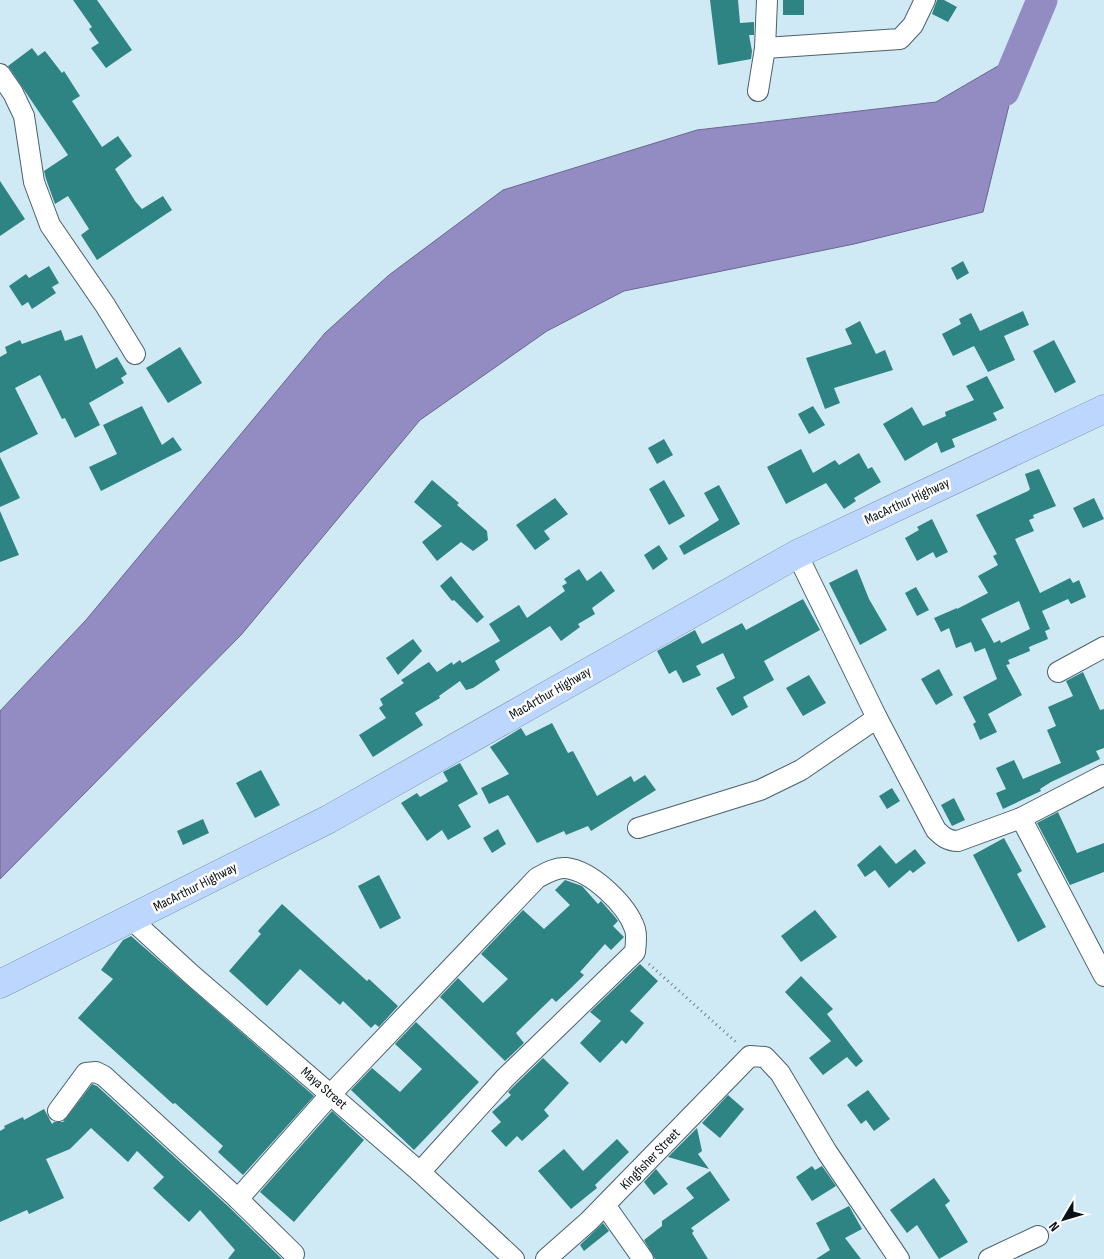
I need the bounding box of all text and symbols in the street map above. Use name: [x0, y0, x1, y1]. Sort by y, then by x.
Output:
street label: MacArthur Highway: [862, 474, 953, 528]
street label: MacArthur Highway: [506, 662, 594, 723]
street label: MacArthur Highway: [150, 858, 240, 915]
street label: Maya Street: [297, 1063, 351, 1113]
street label: Kingfisher Street: [616, 1125, 684, 1193]
north arrow: [1039, 1194, 1089, 1244]
text: N: [1045, 1219, 1063, 1235]

